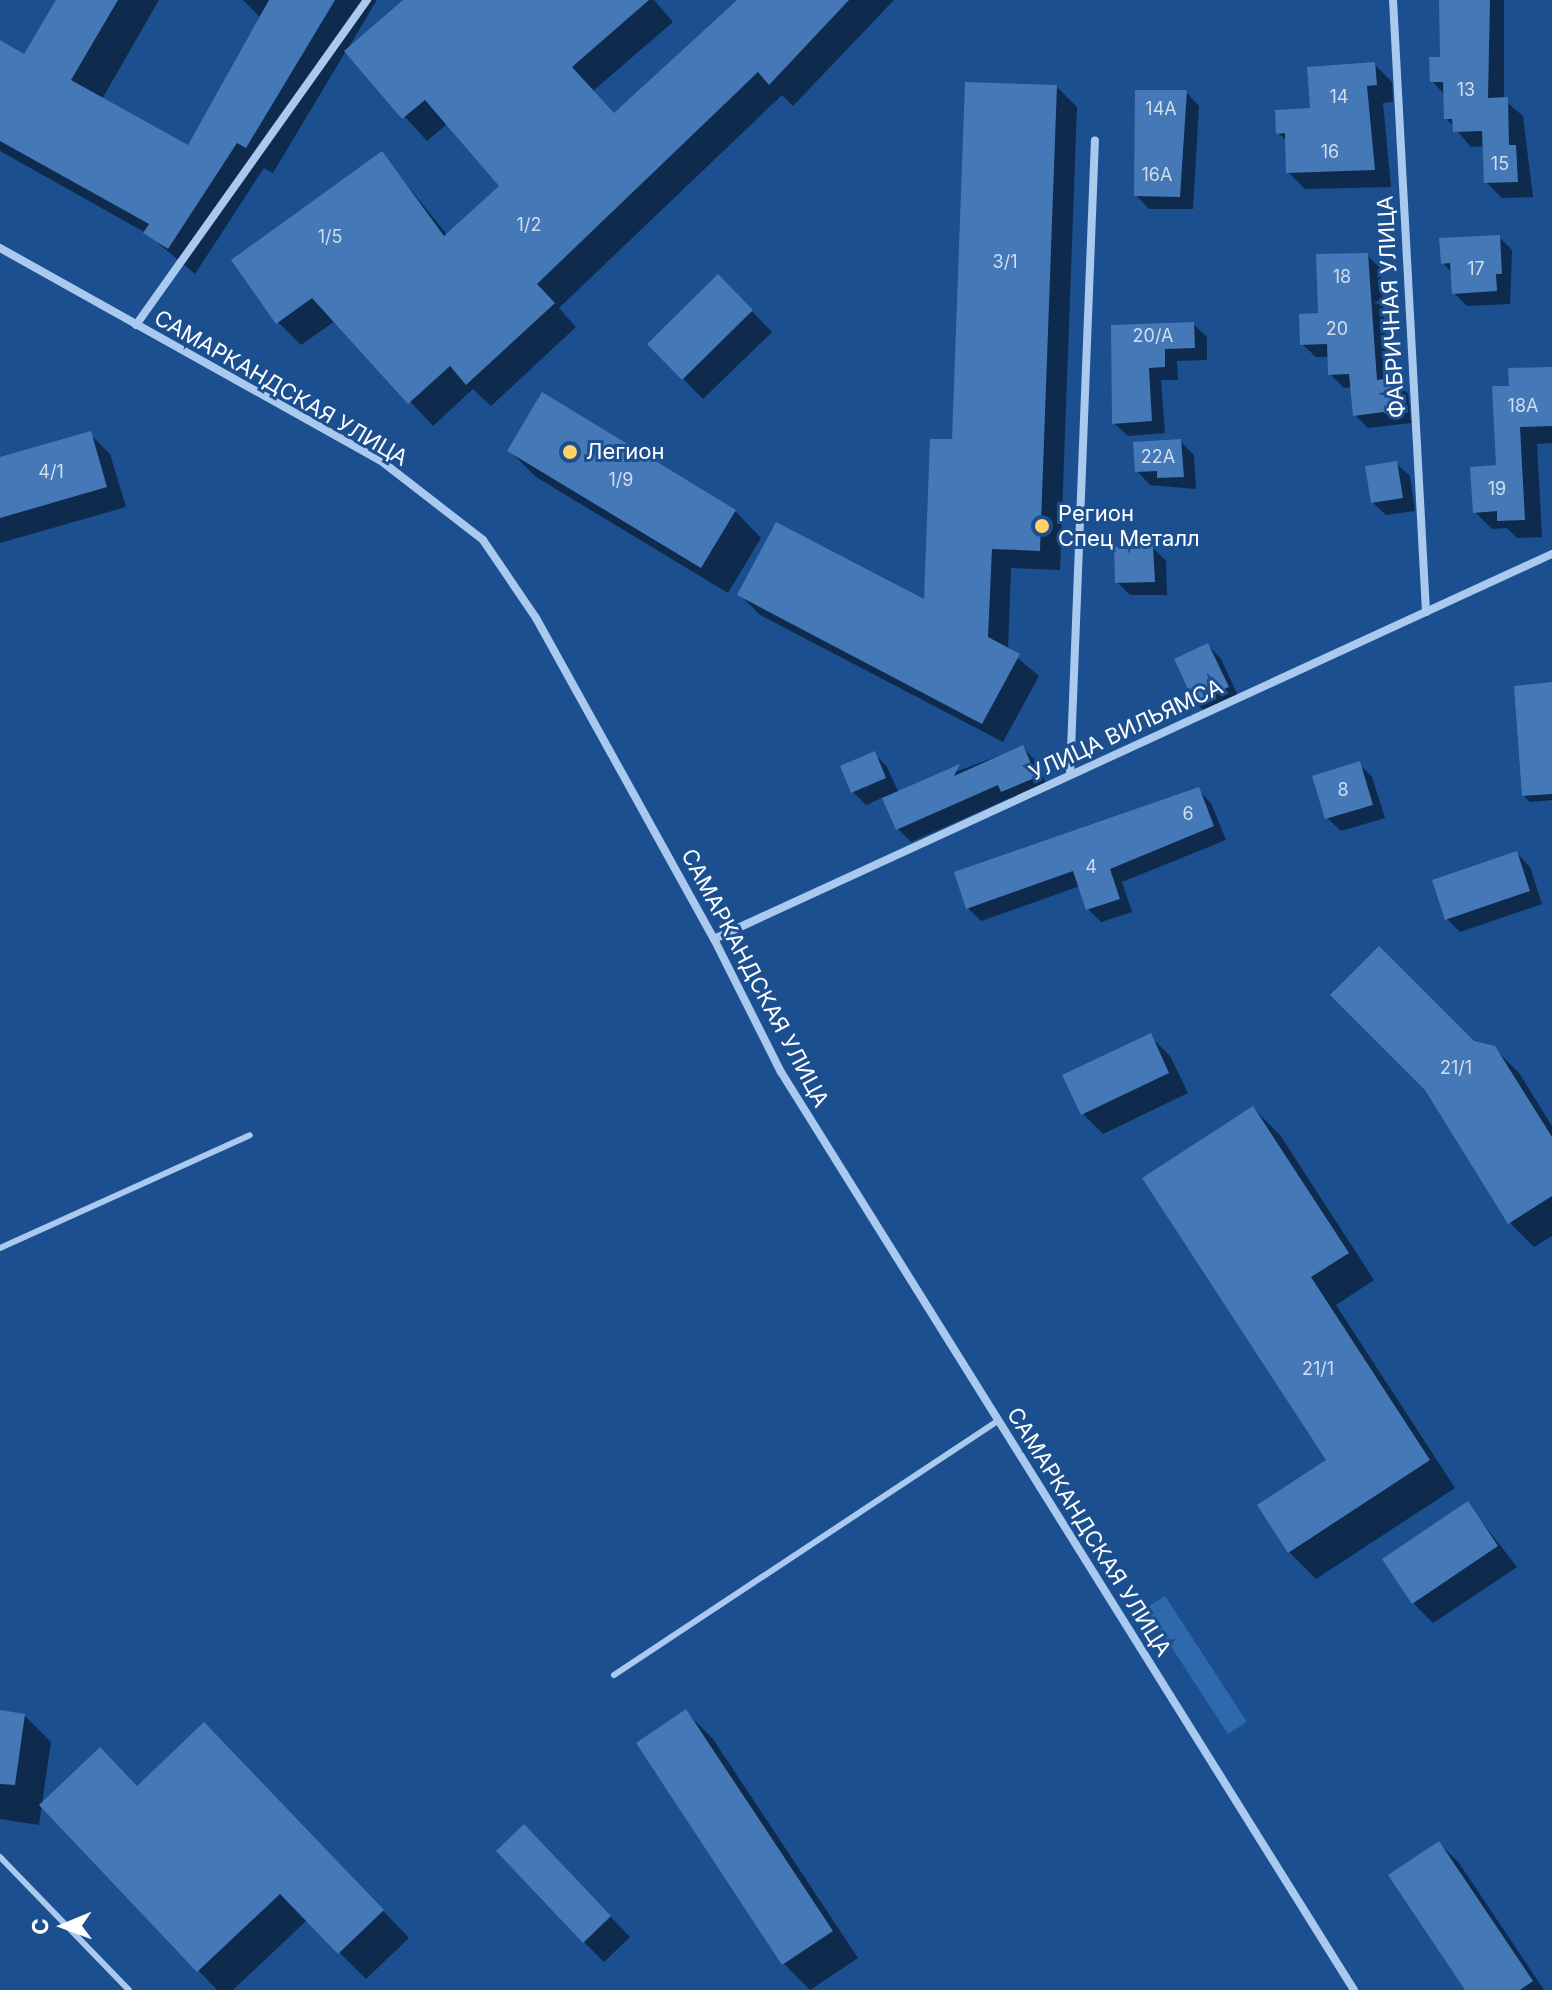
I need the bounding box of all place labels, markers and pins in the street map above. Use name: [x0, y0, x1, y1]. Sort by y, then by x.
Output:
place label: Легион: [586, 439, 664, 465]
marker: Легион: [561, 443, 579, 461]
place label: Регион Спец Металл: [1058, 500, 1200, 552]
marker: Регион Спец Металл: [1033, 517, 1051, 535]

